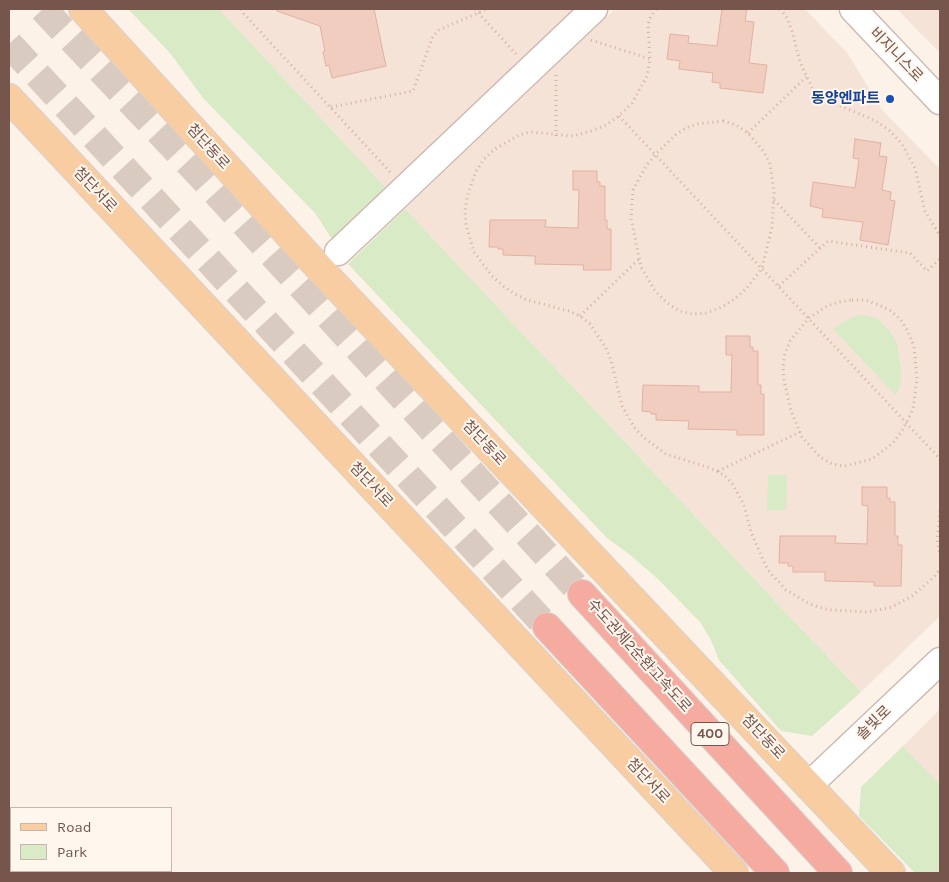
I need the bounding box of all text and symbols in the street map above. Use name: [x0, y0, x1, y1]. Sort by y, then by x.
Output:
street label: 비지니스로: [866, 24, 926, 86]
place label: 동양엔파트: [811, 90, 880, 108]
marker: 동양엔파트: [884, 93, 896, 105]
street label: 첨단동로: [183, 120, 233, 174]
street label: 첨단서로: [70, 164, 120, 216]
street label: 첨단동로: [459, 417, 509, 469]
street label: 첨단서로: [346, 459, 396, 511]
street label: 수도권제2순환고속도로: [583, 595, 695, 717]
street label: 솔빛로: [853, 702, 895, 744]
street label: 첨단동로: [738, 711, 788, 763]
road number: 400: [691, 722, 729, 746]
street label: 첨단서로: [623, 755, 673, 807]
legend: [10, 807, 172, 872]
text: Road: [57, 818, 92, 836]
text: Park: [57, 843, 87, 861]

